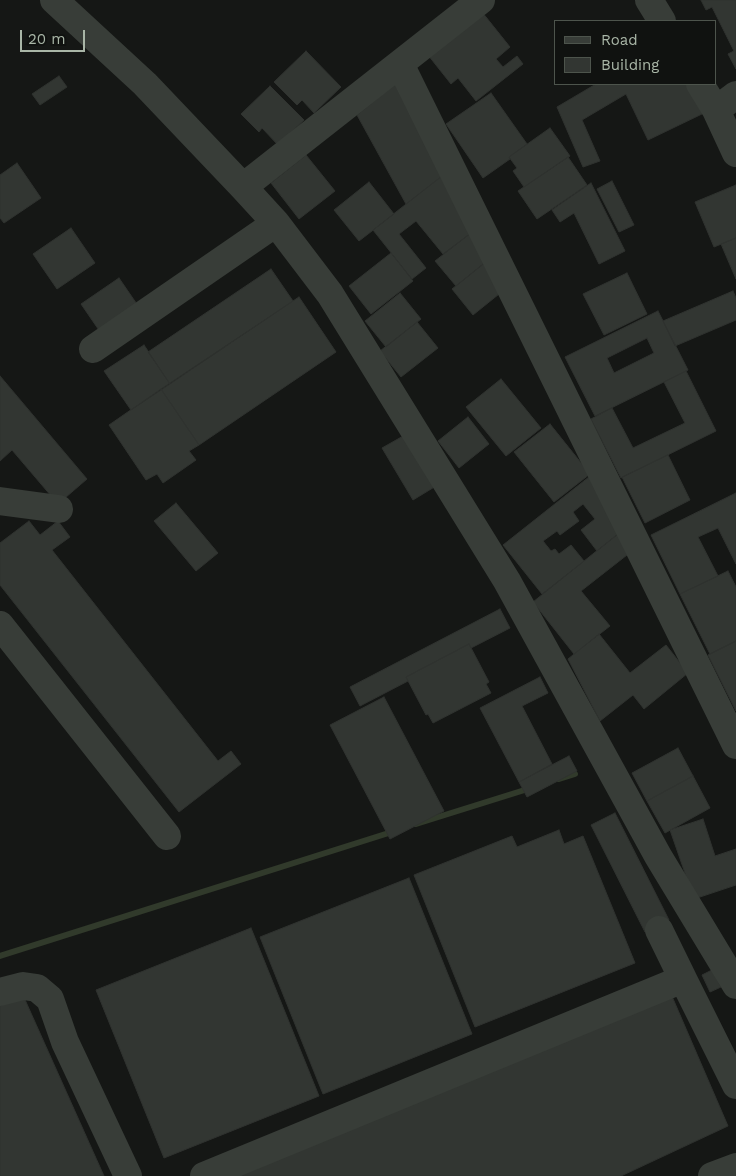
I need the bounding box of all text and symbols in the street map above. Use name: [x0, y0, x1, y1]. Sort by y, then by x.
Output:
scale bar: [22, 20, 88, 52]
legend: [554, 20, 716, 85]
text: 20 m: [28, 30, 66, 48]
text: Road: [601, 31, 638, 49]
text: Building: [601, 56, 659, 74]

